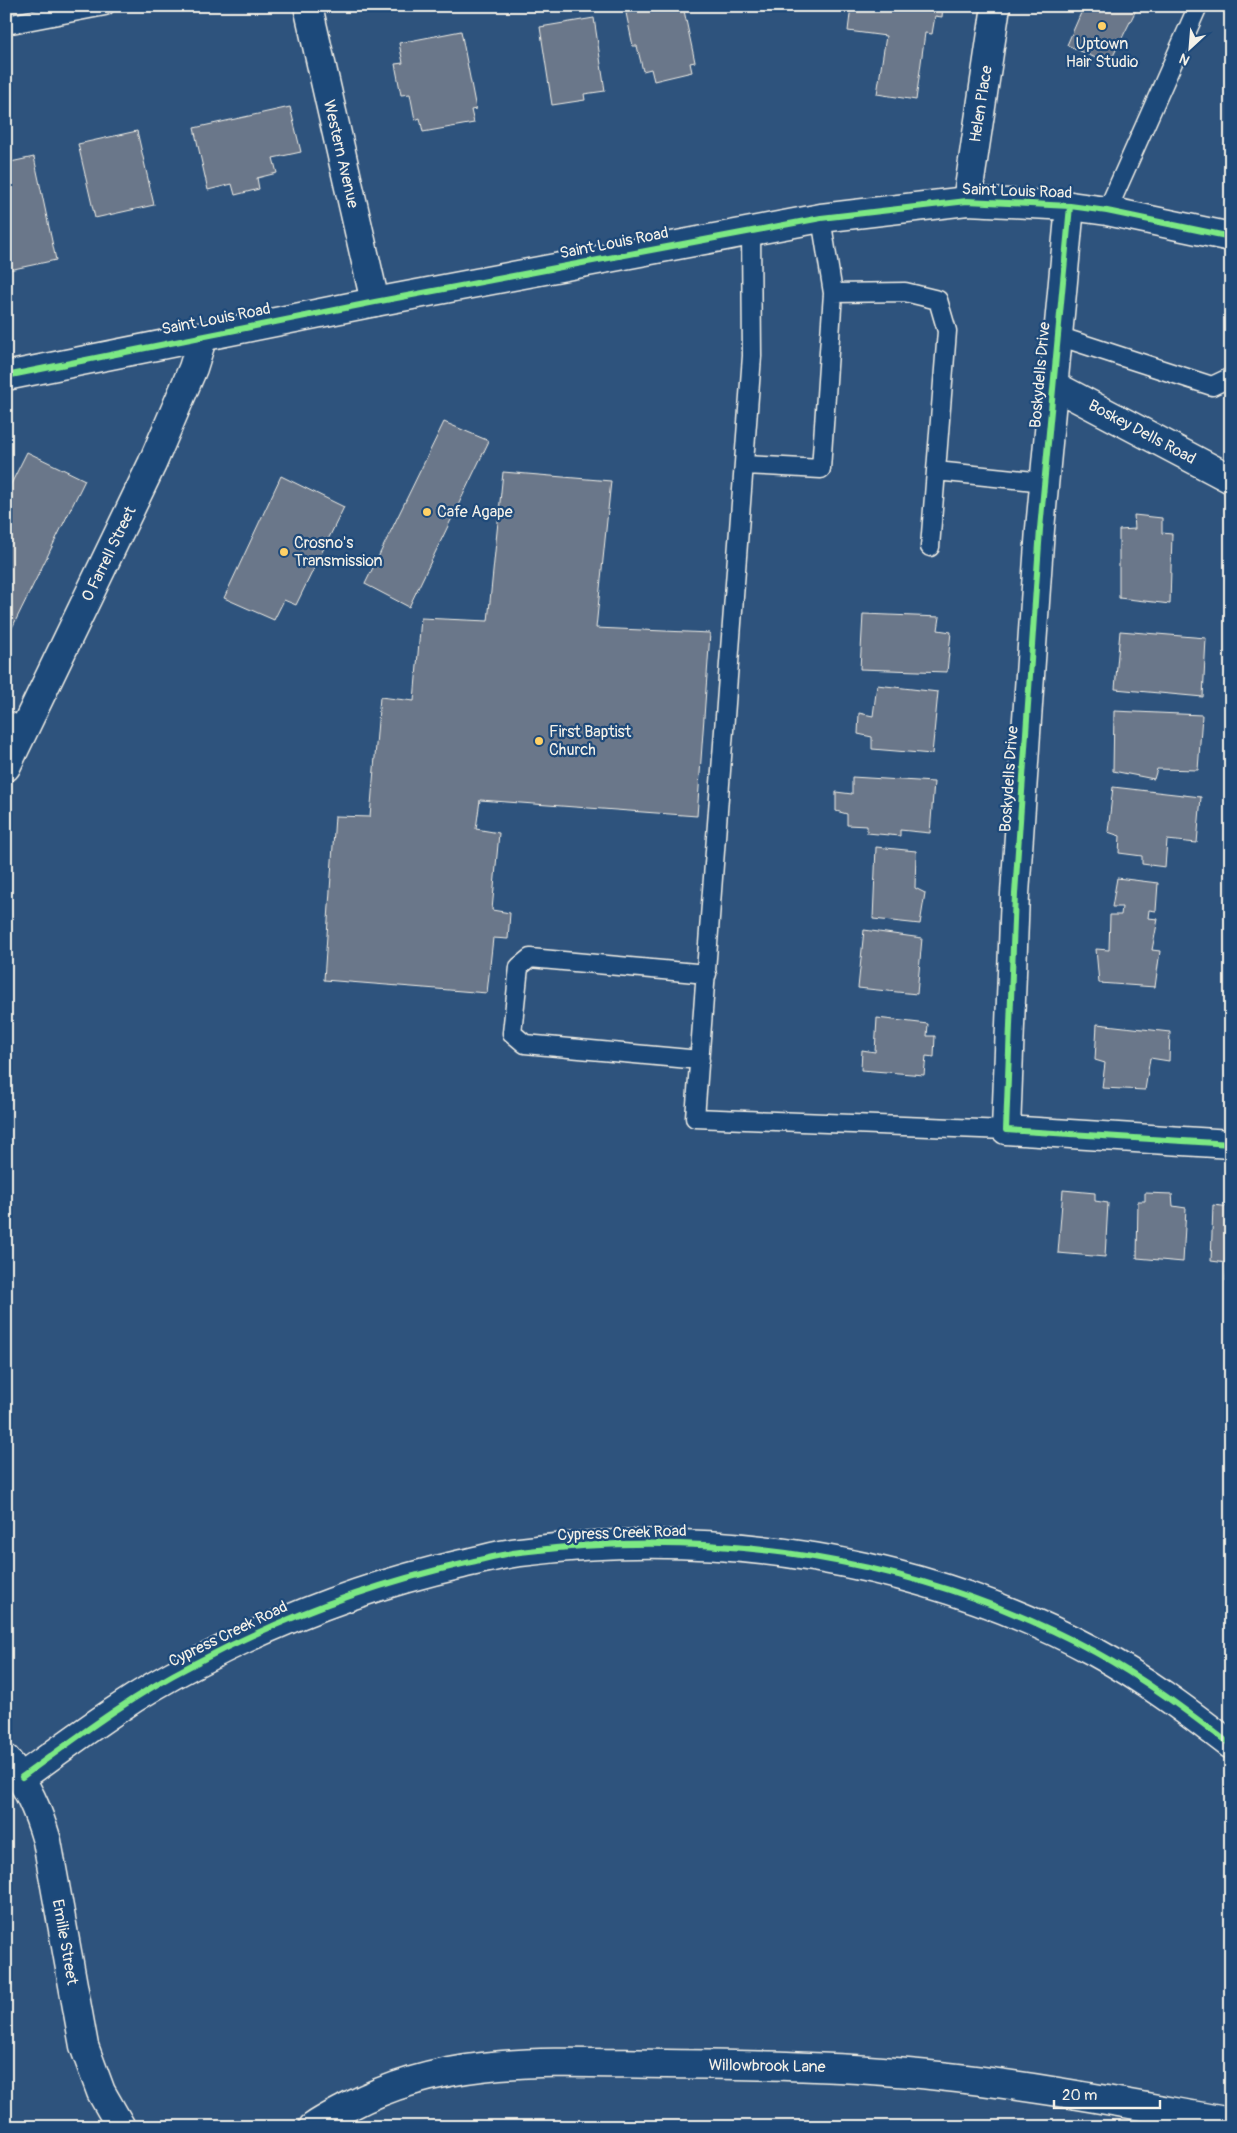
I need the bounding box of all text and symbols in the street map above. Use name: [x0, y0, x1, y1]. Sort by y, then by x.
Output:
marker: Uptown Hair Studio: [1096, 20, 1108, 32]
north arrow: [1164, 22, 1214, 72]
place label: Uptown Hair Studio: [1066, 34, 1139, 72]
text: N: [1177, 50, 1193, 69]
street label: Helen Place: [965, 64, 997, 144]
street label: Western Avenue: [319, 98, 363, 210]
street label: Saint Louis Road: [961, 179, 1073, 203]
street label: Saint Louis Road: [558, 223, 670, 263]
street label: Saint Louis Road: [160, 299, 272, 339]
street label: Boskydells Drive: [1025, 321, 1055, 429]
street label: Boskey Dells Road: [1085, 395, 1199, 469]
place label: Cafe Agape: [437, 502, 513, 522]
street label: O Farrell Street: [77, 503, 141, 605]
marker: Cafe Agape: [421, 506, 433, 518]
place label: Crosno's Transmission: [294, 533, 383, 571]
marker: Crosno's Transmission: [278, 546, 290, 558]
place label: First Baptist Church: [549, 722, 632, 760]
street label: Boskydells Drive: [995, 725, 1023, 833]
marker: First Baptist Church: [533, 735, 545, 747]
street label: Cypress Creek Road: [557, 1521, 687, 1545]
street label: Cypress Creek Road: [165, 1597, 291, 1671]
street label: Emilie Street: [48, 1898, 82, 1987]
street label: Willowbrook Lane: [708, 2055, 826, 2077]
scale bar: [1054, 2078, 1161, 2110]
text: 20 m: [1062, 2086, 1097, 2105]

